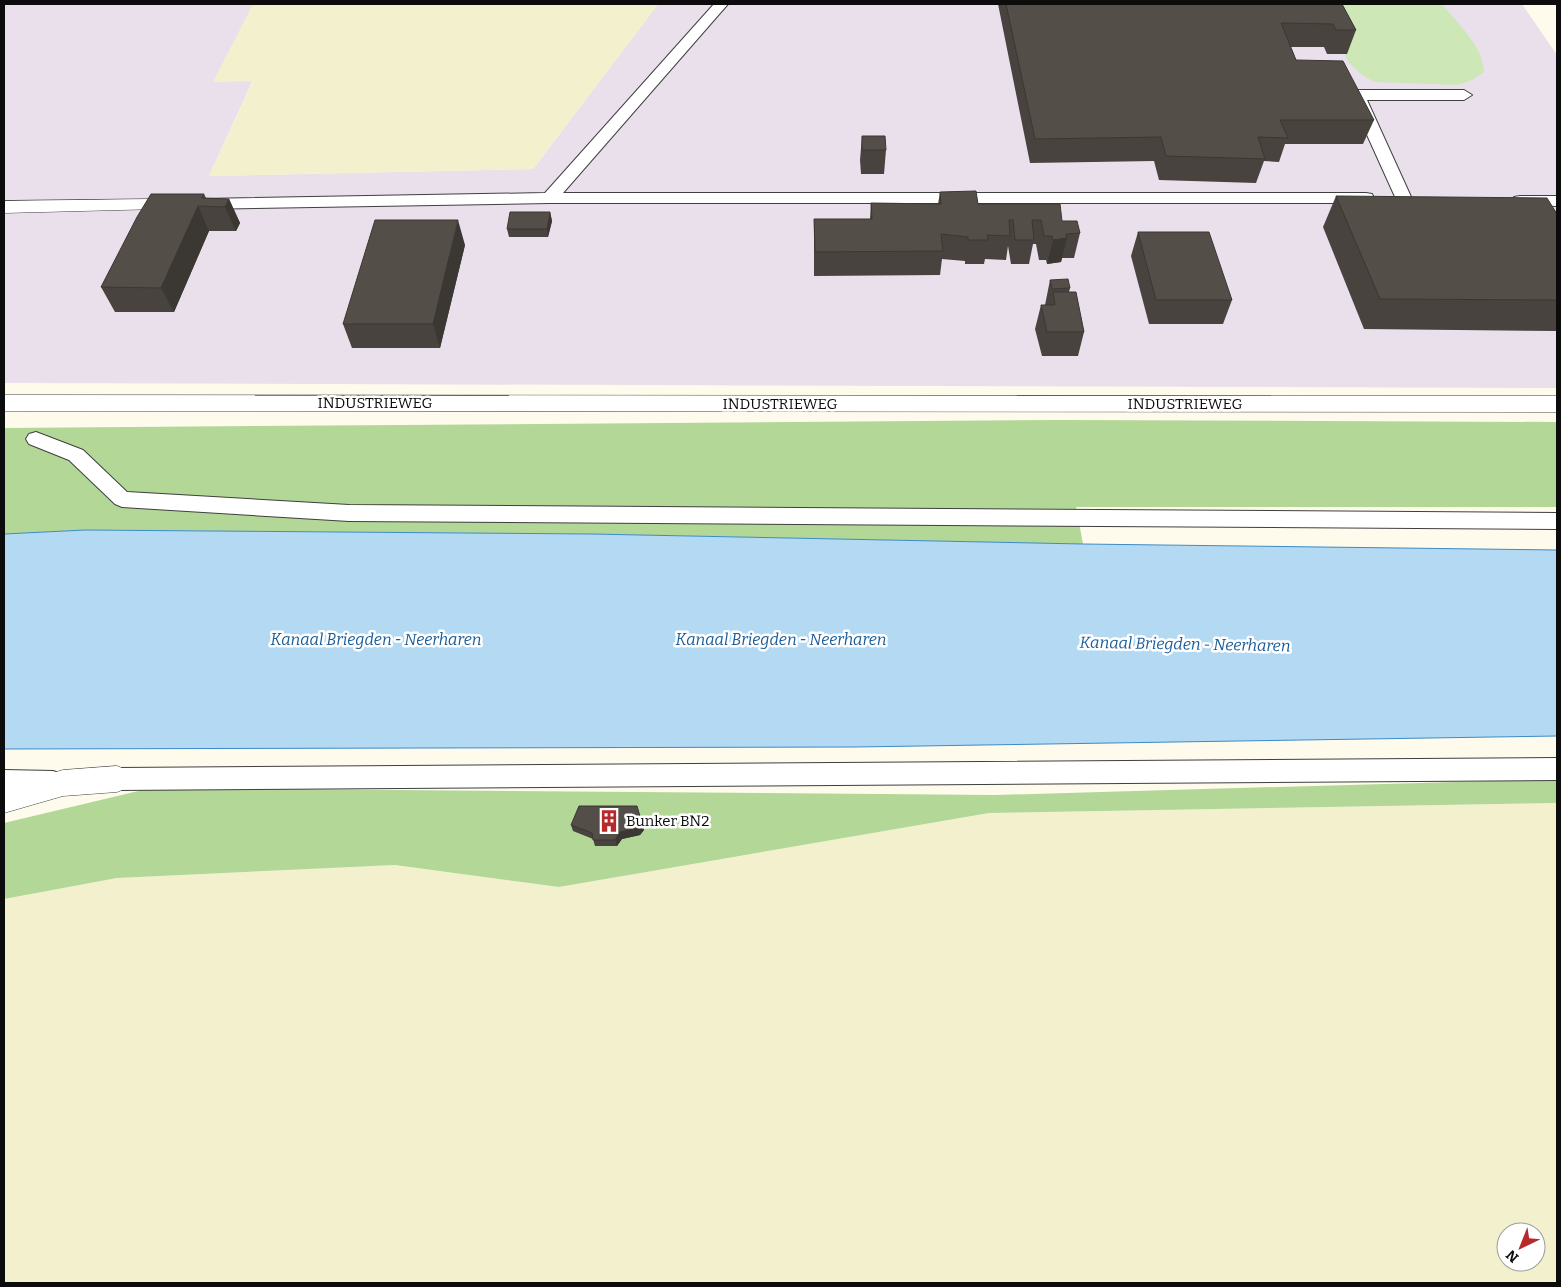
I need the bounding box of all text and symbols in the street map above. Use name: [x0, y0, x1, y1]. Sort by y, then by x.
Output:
street label: INDUSTRIEWEG: [317, 394, 433, 412]
street label: INDUSTRIEWEG: [722, 395, 838, 413]
street label: INDUSTRIEWEG: [1127, 395, 1243, 413]
water label: Kanaal Briegden - Neerharen: [271, 630, 481, 649]
water label: Kanaal Briegden - Neerharen: [676, 630, 886, 649]
water label: Kanaal Briegden - Neerharen: [1079, 633, 1291, 655]
building icon: Bunker BN2: [596, 808, 622, 834]
place label: Bunker BN2: [626, 812, 709, 830]
north arrow: [1496, 1222, 1546, 1272]
text: N: [1503, 1246, 1522, 1266]

